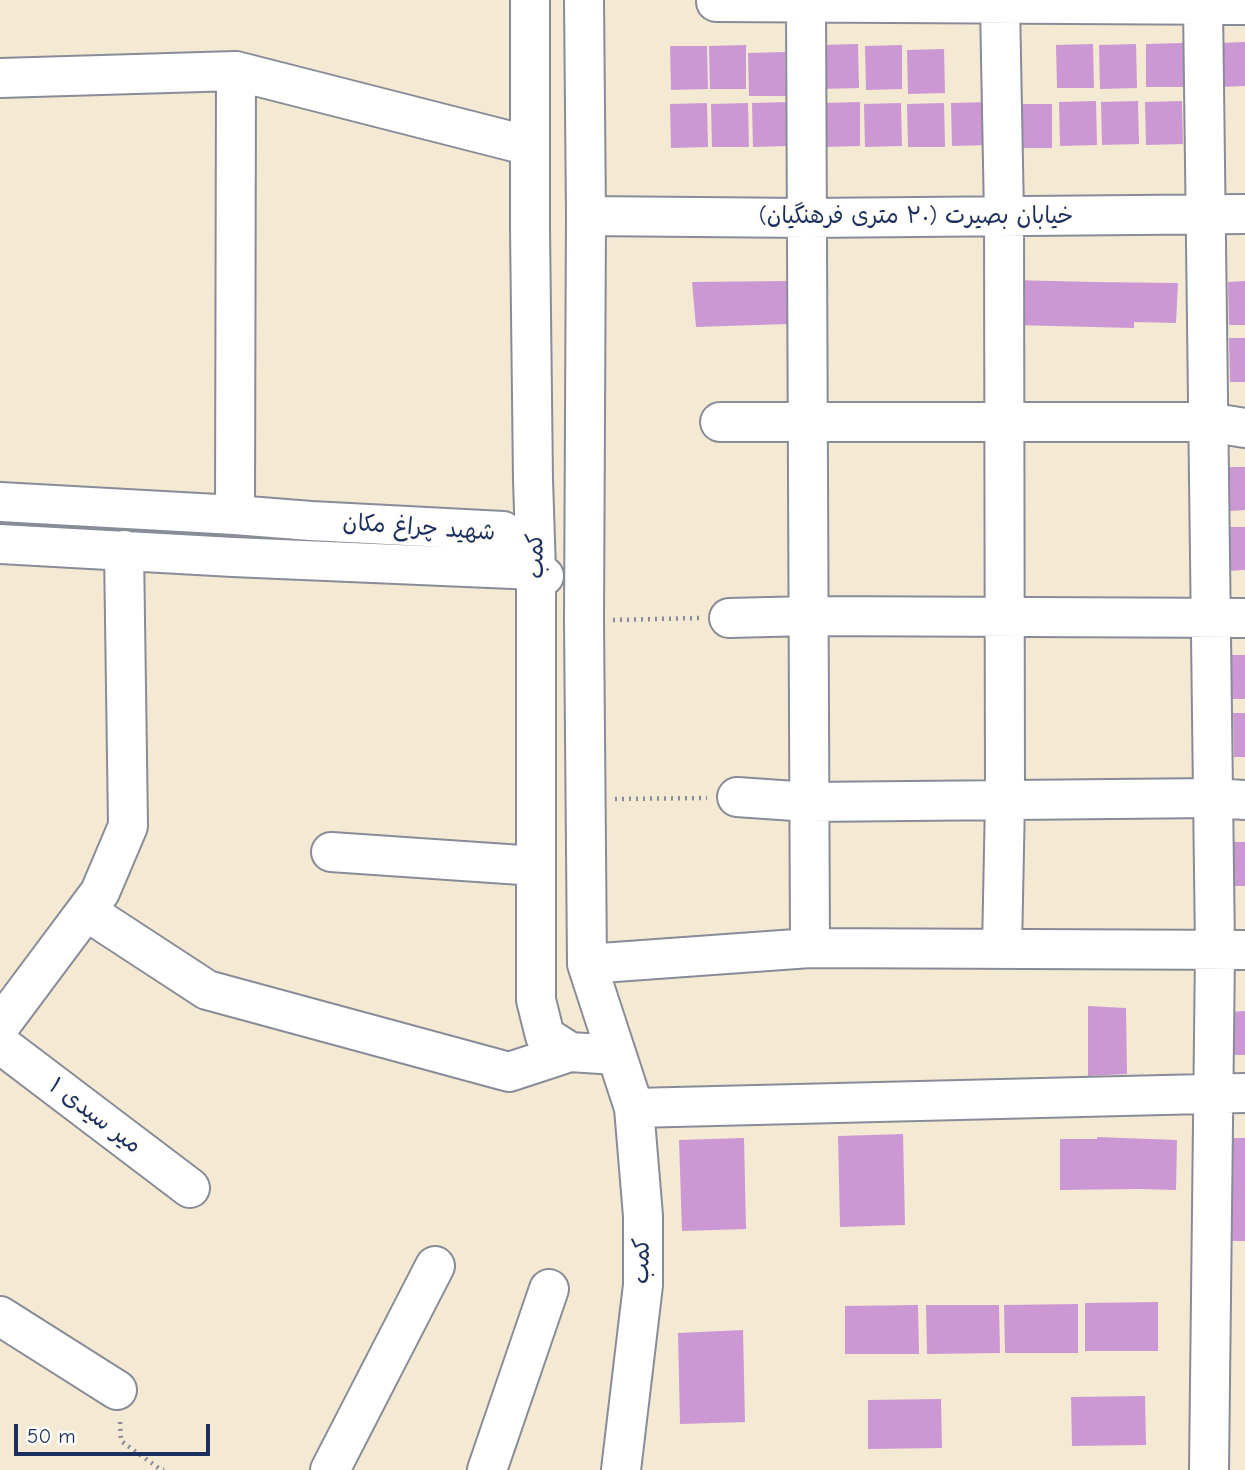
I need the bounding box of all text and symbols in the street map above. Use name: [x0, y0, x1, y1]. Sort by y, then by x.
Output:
street label: خیابان بصیرت (۲۰ متری فرهنگیان): [759, 202, 1073, 230]
street label: شهید چراغ مکان: [342, 509, 496, 547]
street label: کمب: [522, 533, 550, 579]
street label: میر سیدی ۱: [43, 1072, 147, 1160]
street label: کمب: [628, 1238, 656, 1284]
scale bar: [18, 1410, 214, 1454]
text: 50 m: [27, 1424, 76, 1448]

